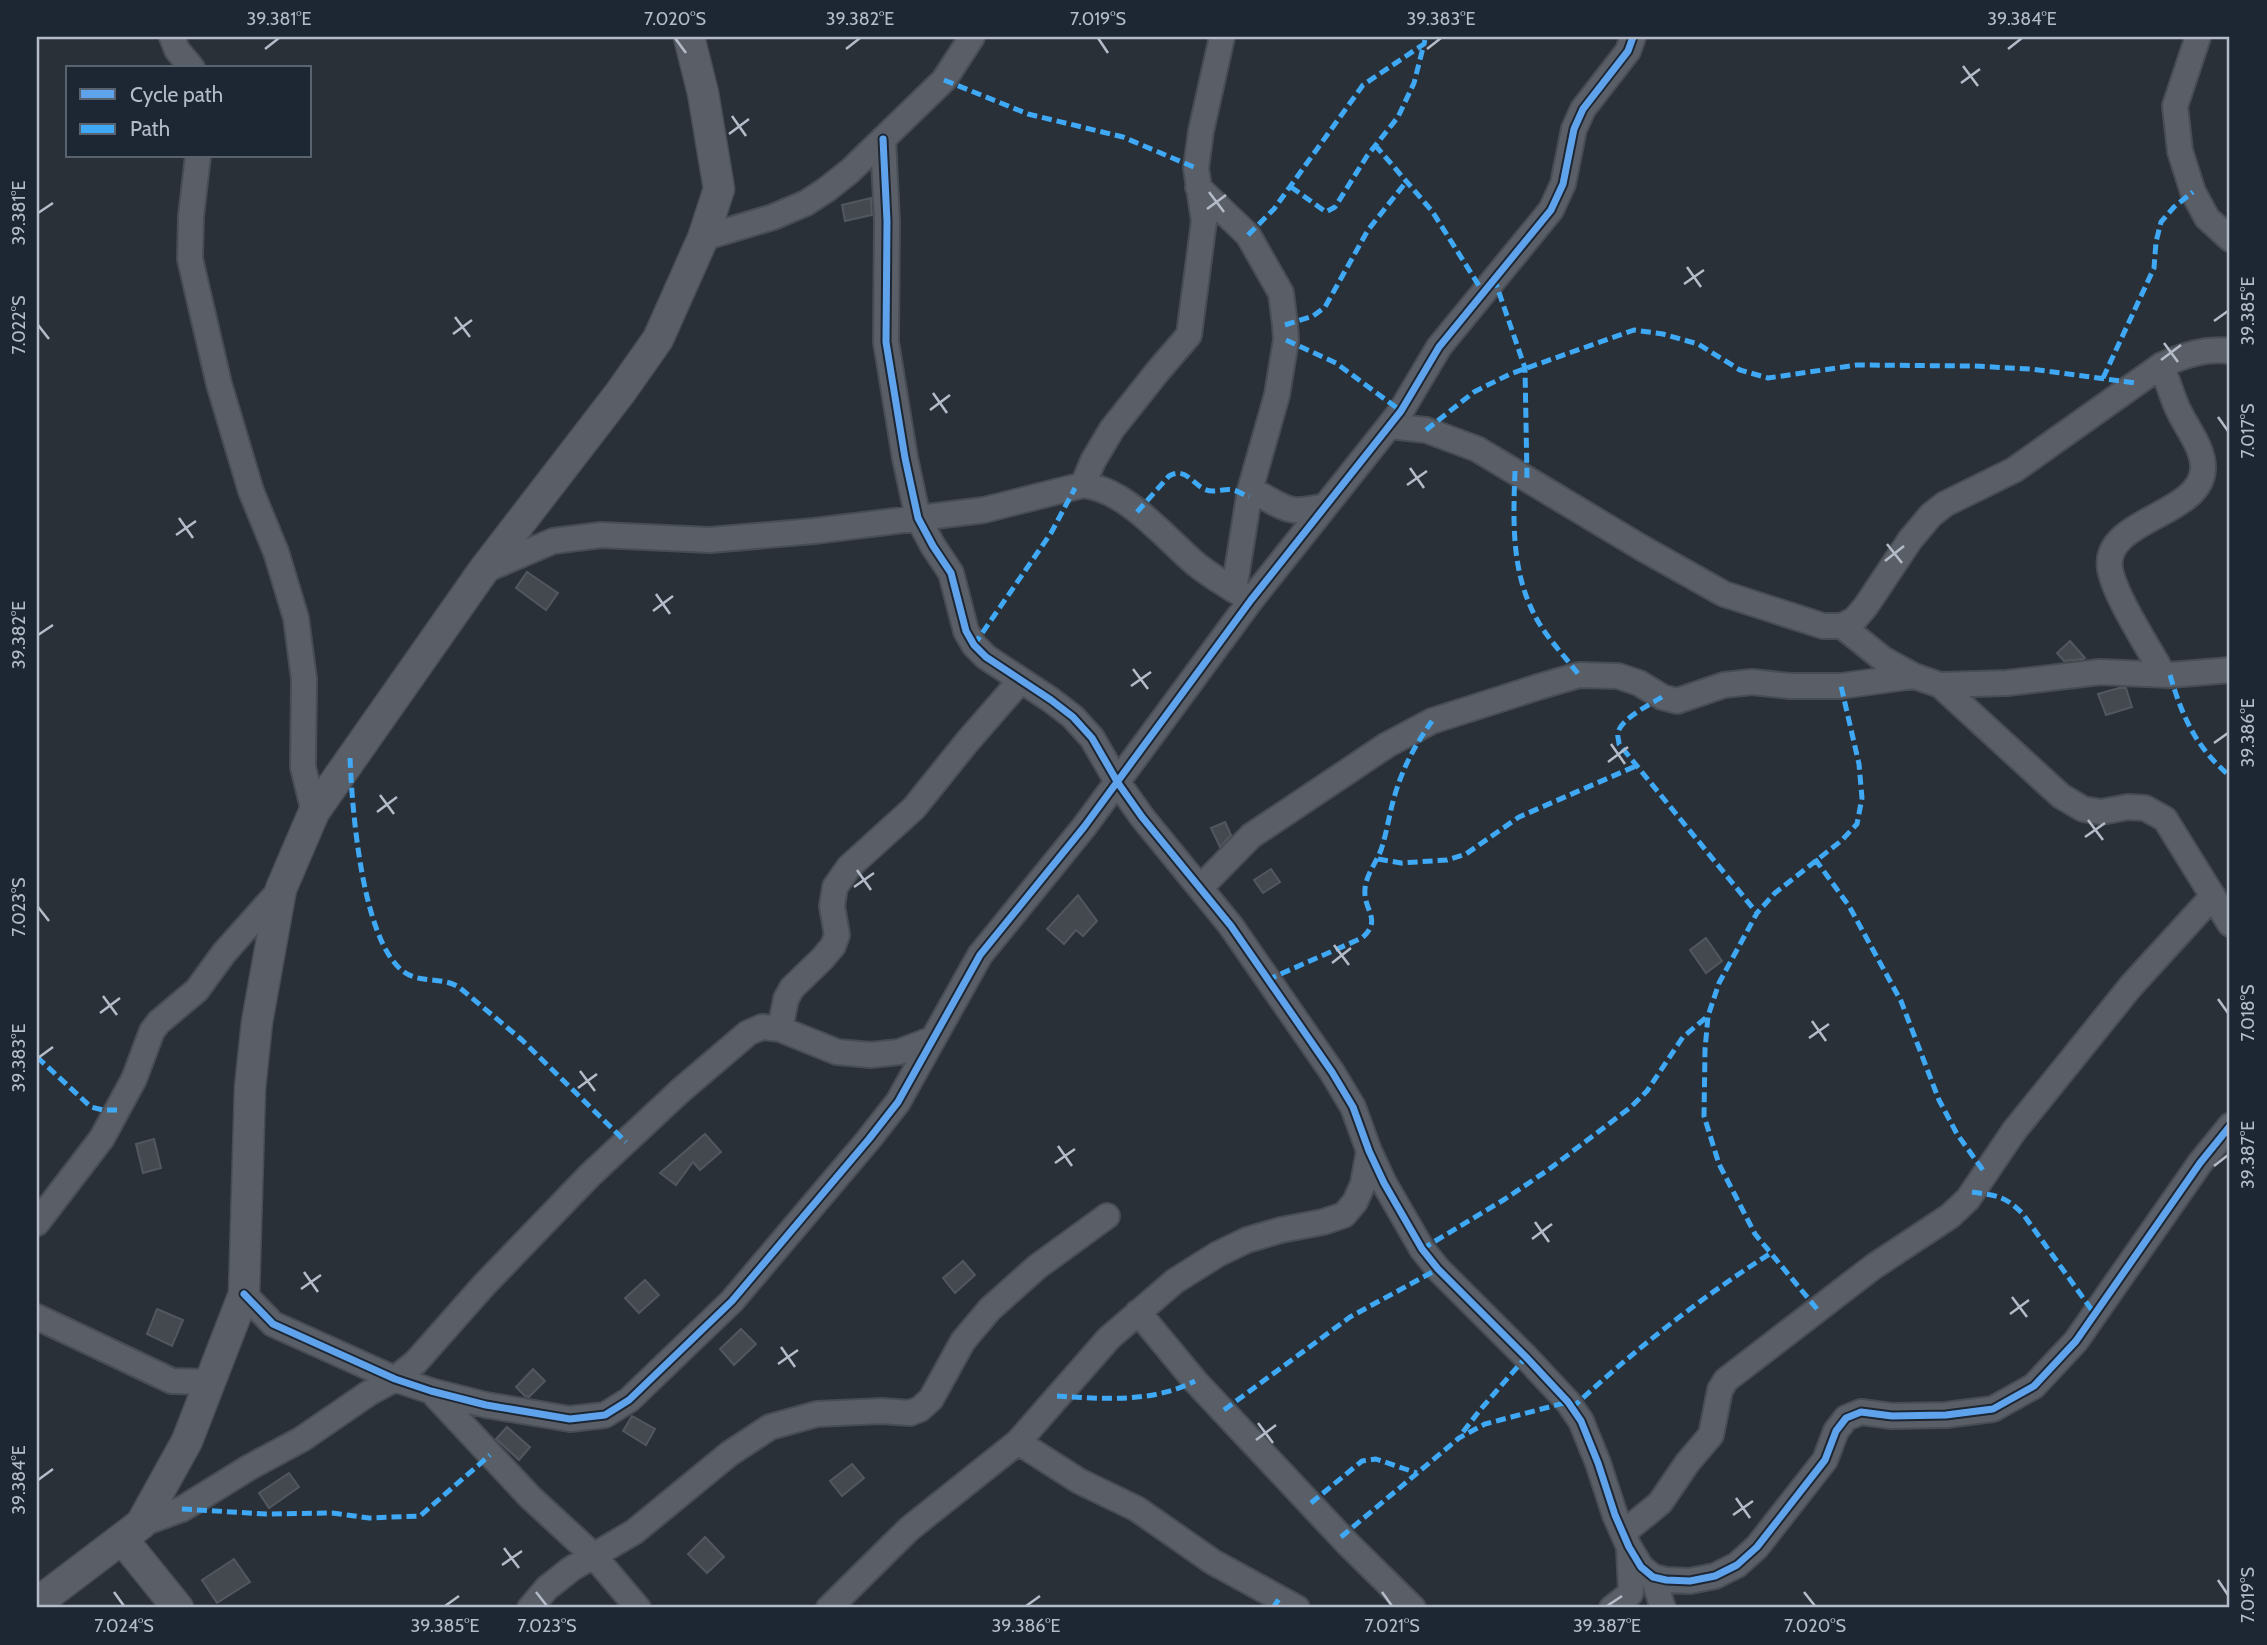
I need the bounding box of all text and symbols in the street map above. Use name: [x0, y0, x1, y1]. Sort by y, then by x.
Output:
text: 39.381°E: [246, 8, 312, 30]
text: 7.020°S: [644, 8, 706, 30]
text: 39.382°E: [826, 8, 894, 30]
text: 7.019°S: [1070, 8, 1126, 30]
text: 39.383°E: [1407, 8, 1475, 30]
text: 39.384°E: [1987, 8, 2057, 30]
legend: [66, 66, 312, 158]
text: Cycle path: [130, 82, 223, 107]
text: Path: [130, 116, 170, 141]
text: 39.381°E: [8, 180, 30, 246]
text: 39.385°E: [2237, 277, 2259, 345]
text: 7.022°S: [8, 296, 30, 354]
text: 7.017°S: [2237, 403, 2259, 459]
text: 39.382°E: [8, 601, 30, 669]
text: 39.386°E: [2237, 698, 2259, 768]
text: 7.023°S: [8, 877, 30, 937]
text: 7.018°S: [2237, 985, 2259, 1041]
text: 39.383°E: [8, 1024, 30, 1092]
text: 39.387°E: [2237, 1121, 2259, 1189]
text: 39.384°E: [8, 1445, 30, 1515]
text: 7.019°S: [2237, 1567, 2259, 1623]
text: 7.024°S: [94, 1615, 154, 1637]
text: 39.385°E: [411, 1615, 479, 1637]
text: 7.023°S: [517, 1615, 577, 1637]
text: 39.386°E: [991, 1615, 1061, 1637]
text: 7.021°S: [1364, 1615, 1420, 1637]
text: 39.387°E: [1573, 1615, 1641, 1637]
text: 7.020°S: [1784, 1615, 1846, 1637]

